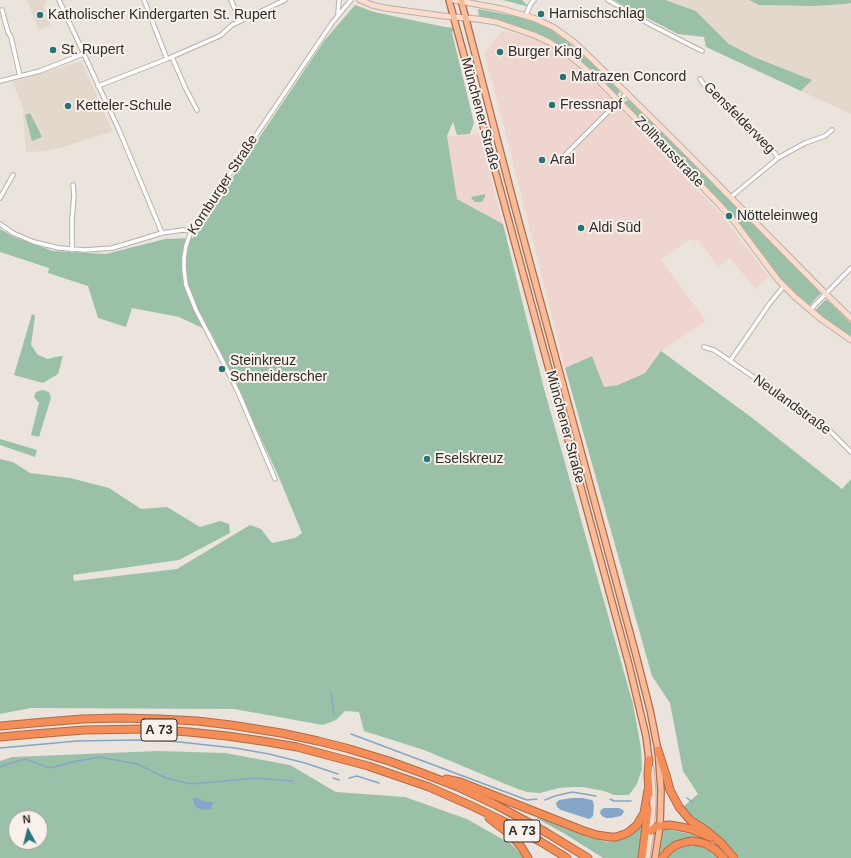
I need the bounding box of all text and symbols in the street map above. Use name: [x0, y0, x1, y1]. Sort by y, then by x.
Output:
place label: Harnischschlag: [549, 6, 645, 22]
place label: Katholischer Kindergarten St. Rupert: [48, 7, 276, 23]
marker: Harnischschlag: [536, 9, 546, 19]
marker: Katholischer Kindergarten St. Rupert: [35, 10, 45, 20]
place label: St. Rupert: [61, 42, 124, 58]
place label: Burger King: [508, 44, 582, 60]
marker: St. Rupert: [48, 45, 58, 55]
marker: Burger King: [495, 47, 505, 57]
street label: Münchener Straße: [457, 56, 503, 172]
place label: Matrazen Concord: [571, 69, 686, 85]
marker: Matrazen Concord: [558, 72, 568, 82]
street label: Gensfelderweg: [700, 79, 778, 157]
place label: Fressnapf: [560, 97, 622, 113]
place label: Ketteler-Schule: [76, 98, 172, 114]
marker: Fressnapf: [547, 100, 557, 110]
marker: Ketteler-Schule: [63, 101, 73, 111]
street label: Zollhausstraße: [631, 113, 707, 191]
street label: Kornburger Straße: [184, 132, 262, 238]
place label: Aral: [550, 152, 575, 168]
marker: Aral: [537, 155, 547, 165]
place label: Nötteleinweg: [737, 208, 818, 224]
marker: Nötteleinweg: [724, 211, 734, 221]
place label: Aldi Süd: [589, 220, 641, 236]
marker: Aldi Süd: [576, 223, 586, 233]
place label: Steinkreuz Schneiderscher: [230, 353, 327, 386]
marker: Steinkreuz Schneiderscher: [217, 364, 227, 374]
street label: Münchener Straße: [542, 369, 588, 485]
street label: Neulandstraße: [750, 371, 834, 439]
place label: Eselskreuz: [435, 451, 503, 467]
marker: Eselskreuz: [422, 454, 432, 464]
road number: A 73: [141, 719, 177, 741]
north arrow: [8, 810, 48, 850]
text: N: [22, 813, 31, 826]
road number: A 73: [504, 820, 540, 842]

